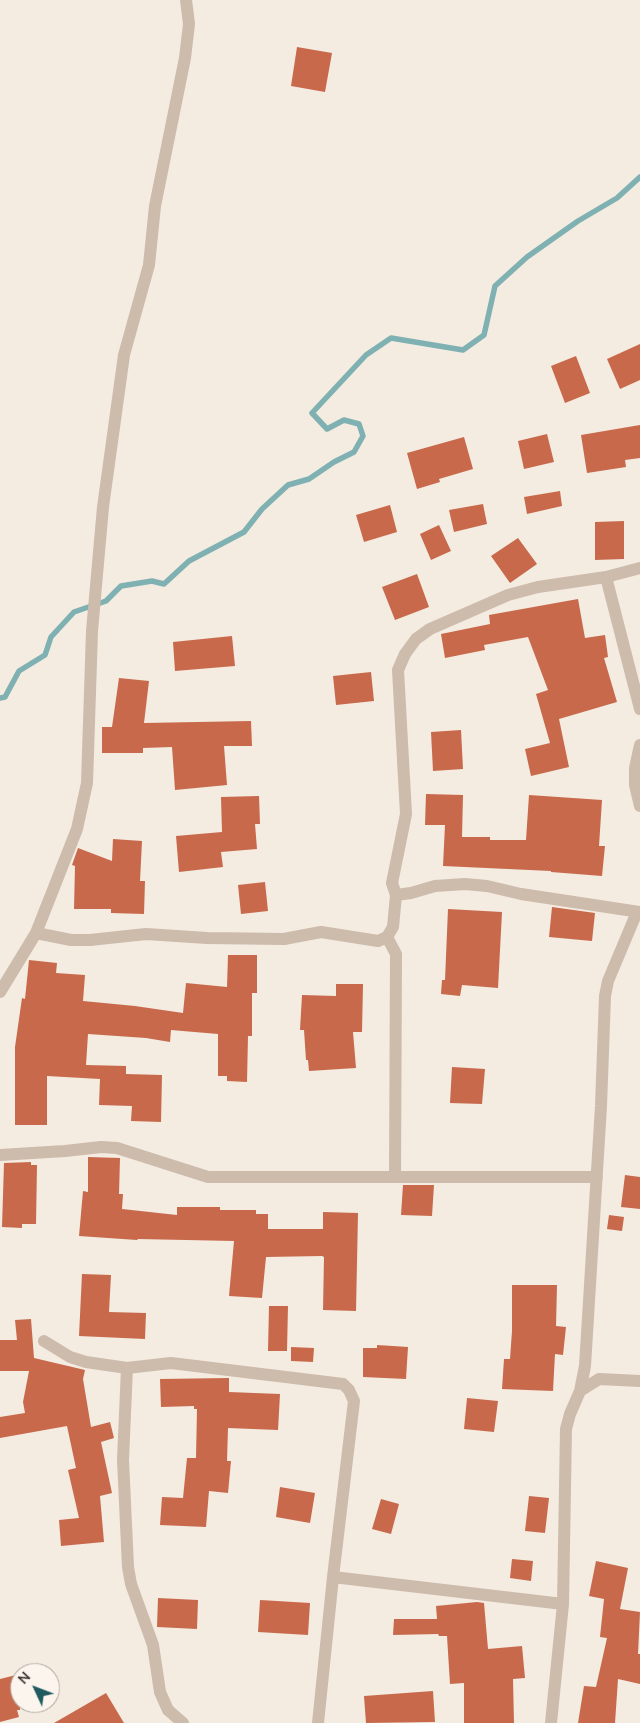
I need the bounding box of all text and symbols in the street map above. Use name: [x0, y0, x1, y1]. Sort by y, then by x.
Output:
north arrow: [10, 1663, 60, 1713]
text: N: [14, 1668, 35, 1688]

